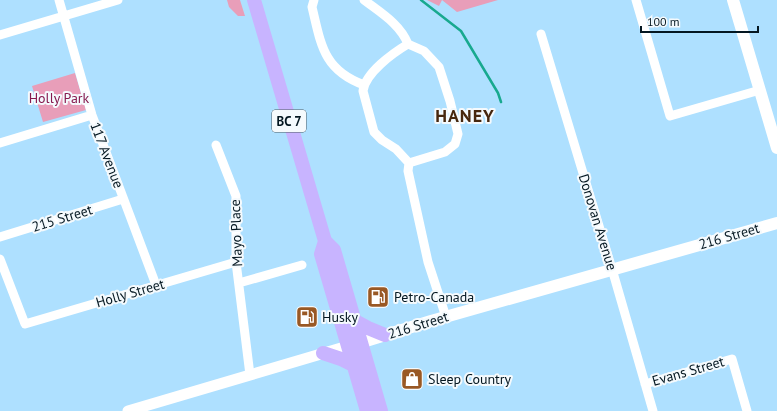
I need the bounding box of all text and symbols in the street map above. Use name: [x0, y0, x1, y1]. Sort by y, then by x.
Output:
scale bar: [641, 8, 758, 34]
text: 100 m: [647, 14, 680, 29]
park label: Holly Park: [29, 89, 90, 107]
district label: HANEY: [435, 104, 495, 127]
road number: BC 7: [272, 110, 306, 132]
street label: 117 Avenue: [86, 119, 128, 191]
street label: Donovan Avenue: [575, 172, 621, 272]
street label: Mayo Place: [226, 199, 246, 267]
street label: 215 Street: [30, 200, 95, 236]
street label: 216 Street: [697, 219, 762, 253]
street label: Holly Street: [94, 275, 167, 311]
fuel station icon: Petro-Canada: [365, 284, 391, 310]
place label: Petro-Canada: [394, 288, 474, 306]
fuel station icon: Husky: [294, 304, 320, 330]
street label: 216 Street: [386, 307, 451, 343]
place label: Husky: [322, 308, 358, 326]
street label: Evans Street: [650, 352, 726, 390]
shop icon: Sleep Country: [399, 366, 425, 392]
place label: Sleep Country: [428, 370, 512, 388]

